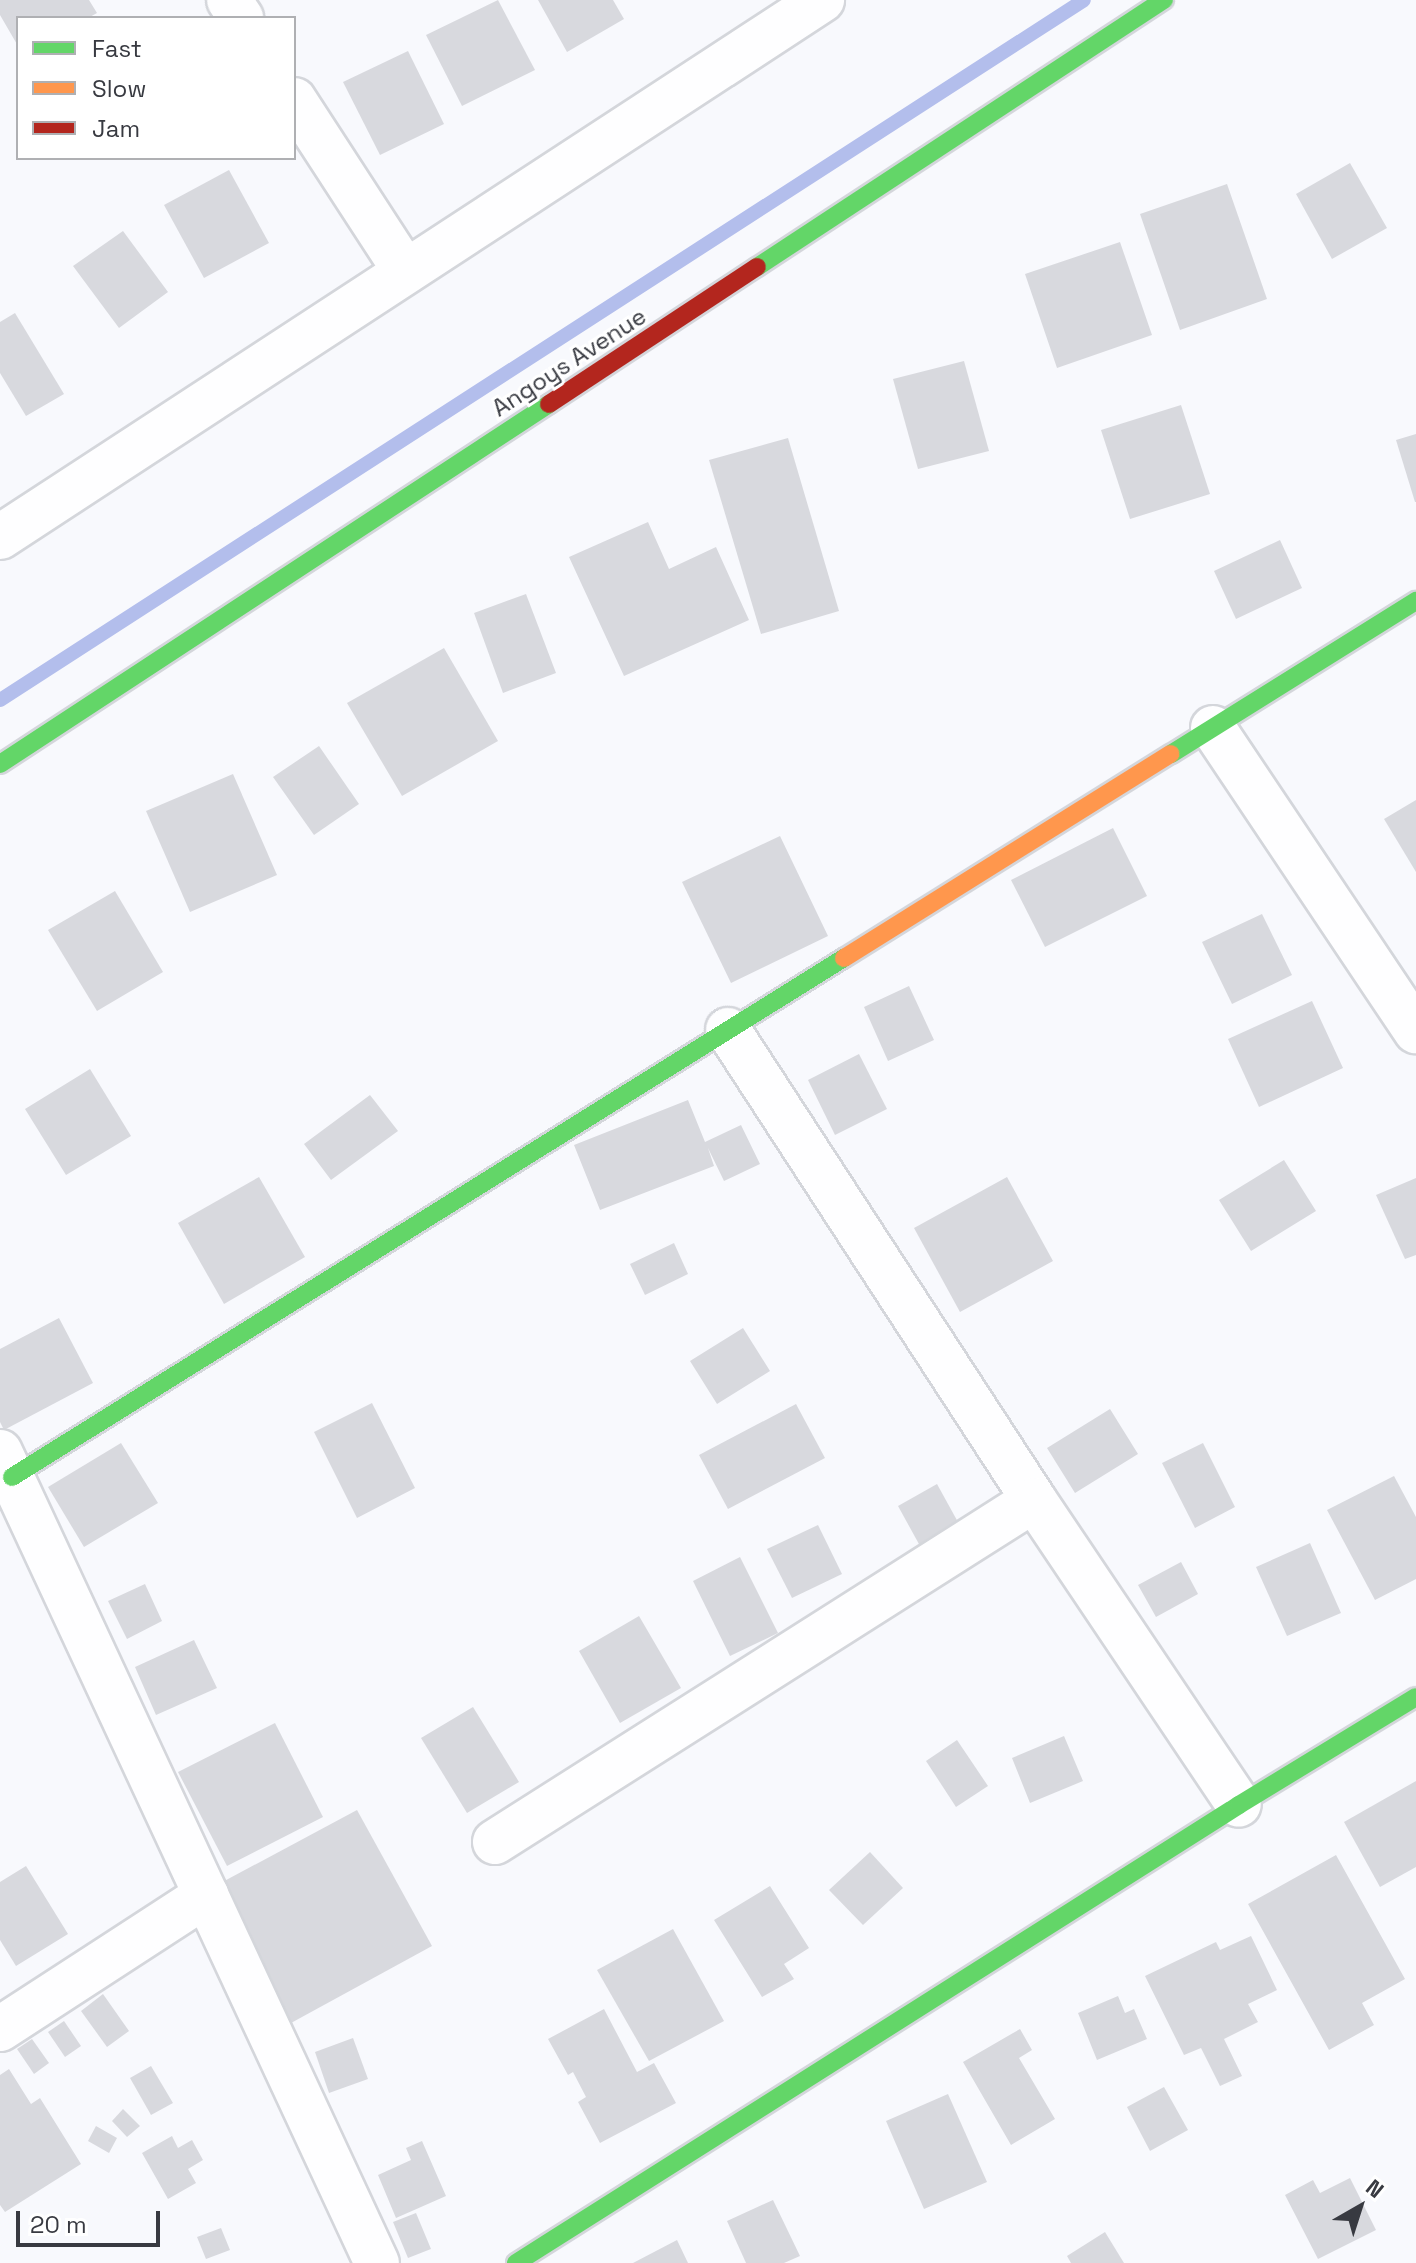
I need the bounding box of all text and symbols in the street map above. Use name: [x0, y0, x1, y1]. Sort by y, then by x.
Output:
legend: [16, 16, 296, 160]
text: Fast: [92, 33, 142, 64]
text: Slow: [92, 73, 146, 104]
text: Jam: [92, 113, 140, 144]
street label: Angoys Avenue: [486, 301, 652, 423]
north arrow: [1320, 2167, 1400, 2247]
text: N: [1361, 2173, 1390, 2204]
scale bar: [20, 2195, 164, 2245]
text: 20 m: [30, 2209, 87, 2240]

